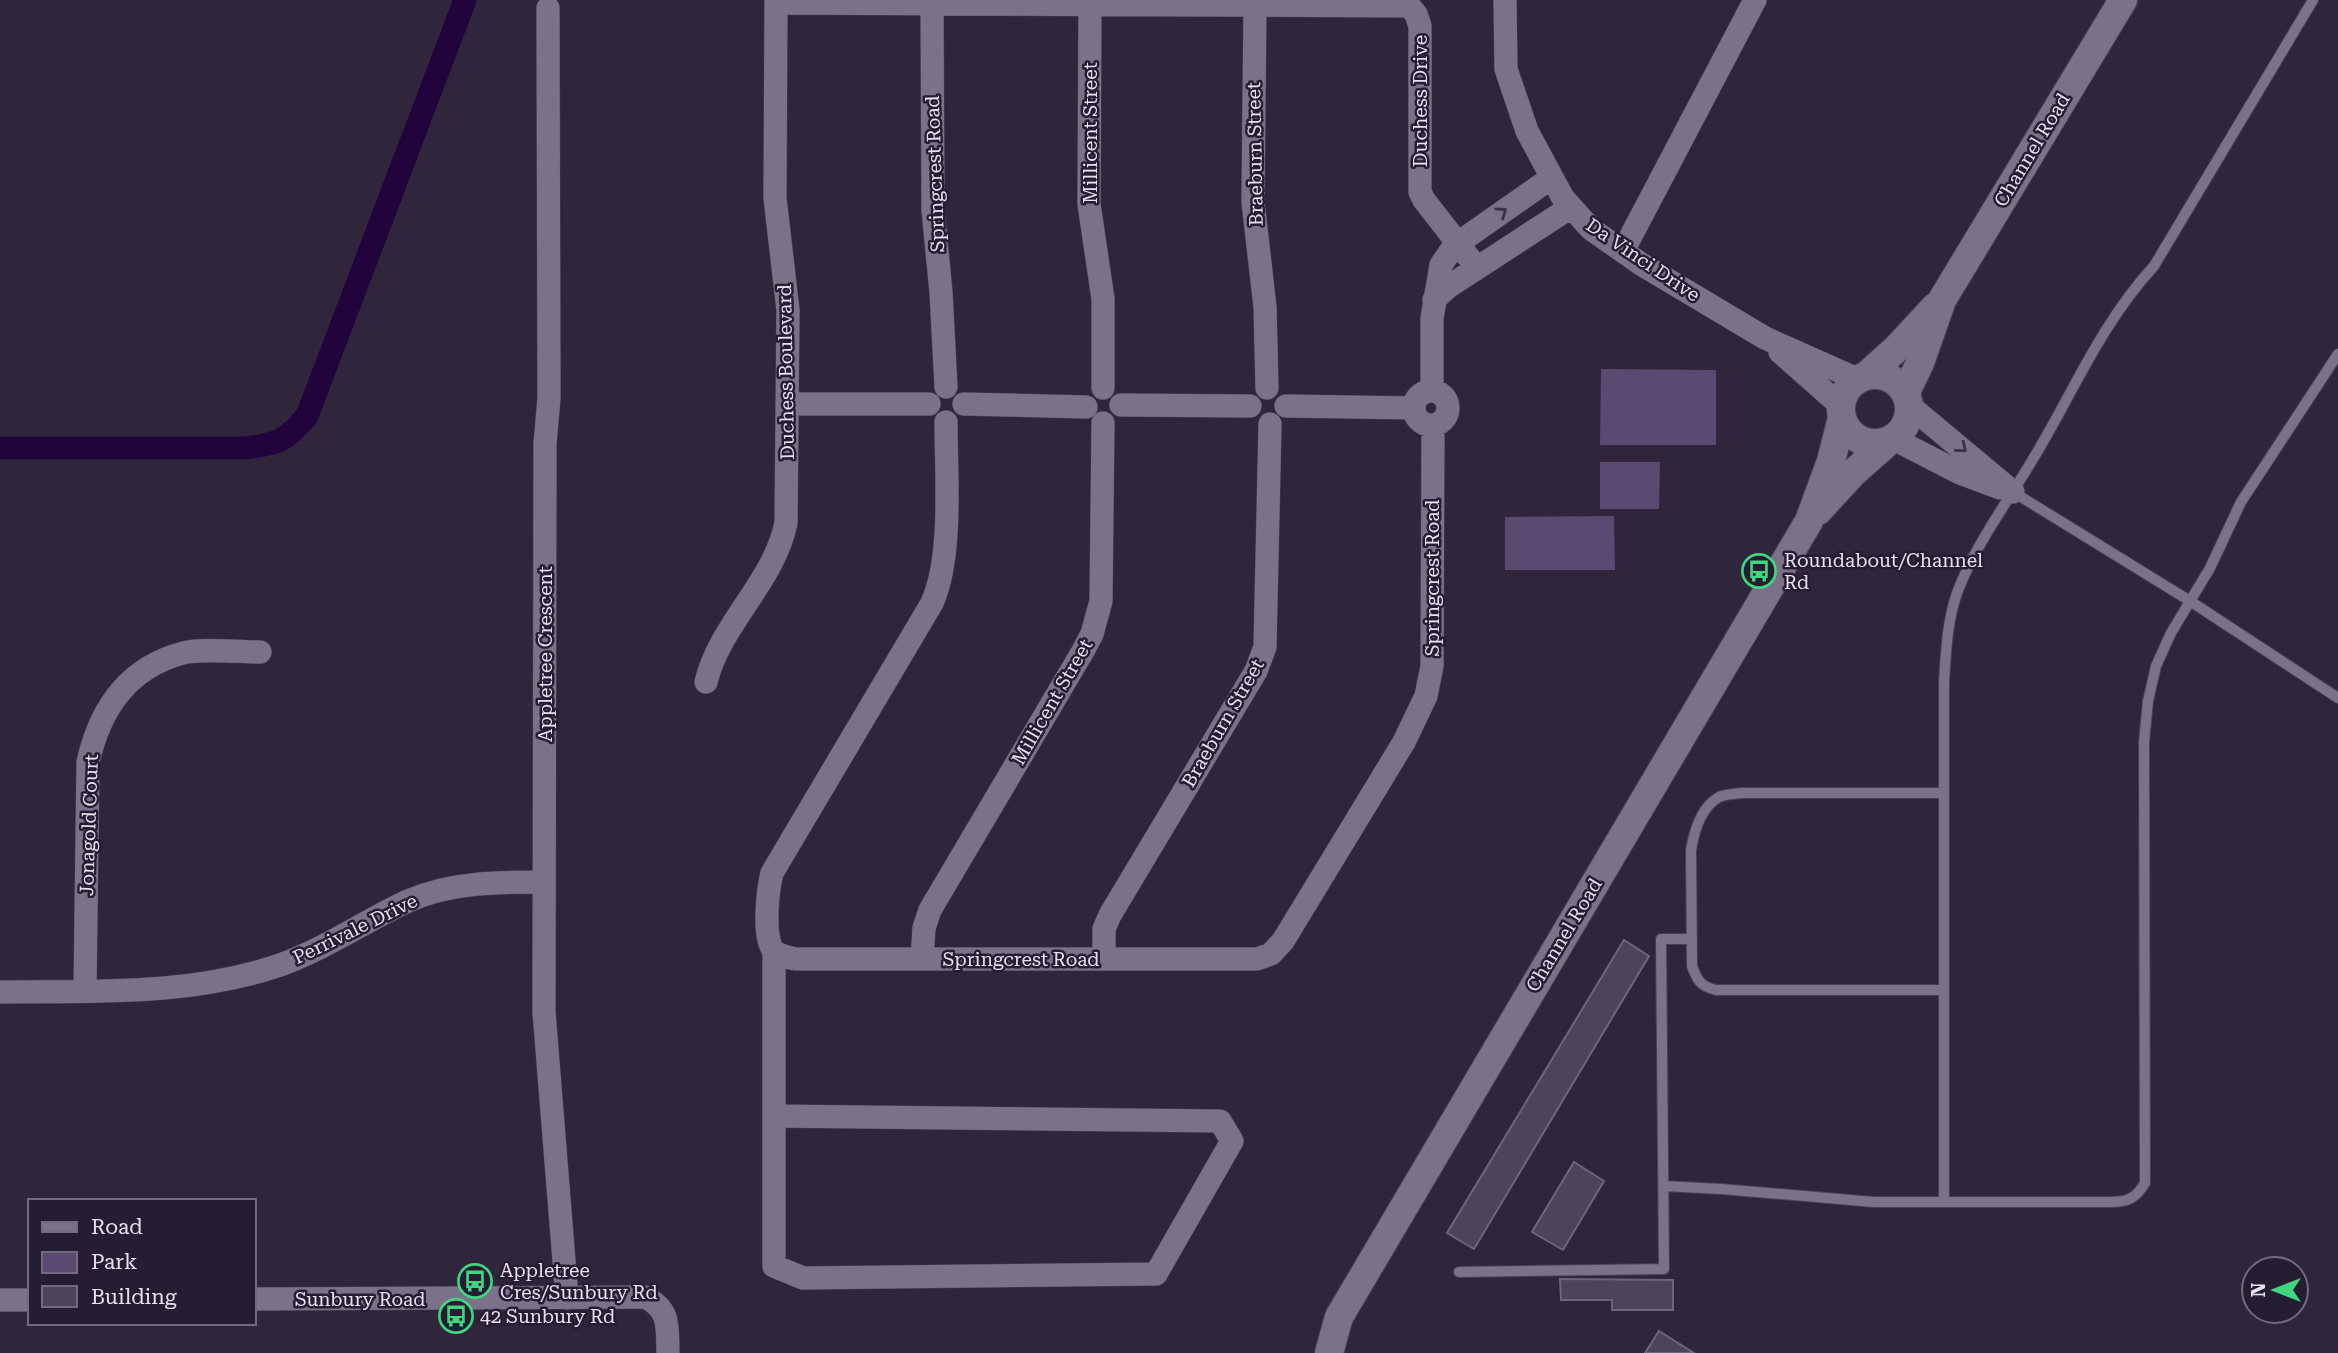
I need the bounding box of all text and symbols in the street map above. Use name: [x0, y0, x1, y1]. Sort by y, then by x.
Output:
street label: Duchess Drive: [1409, 35, 1432, 167]
street label: Millicent Street: [1079, 62, 1102, 204]
street label: Braeburn Street: [1242, 82, 1268, 226]
street label: Channel Road: [1989, 89, 2075, 211]
street label: Springcrest Road: [921, 95, 949, 253]
one-way arrow: [1494, 208, 1507, 220]
street label: Da Vinci Drive: [1582, 213, 1704, 307]
street label: Duchess Boulevard: [773, 284, 799, 460]
one-way arrow: [1954, 440, 1967, 452]
street label: Springcrest Road: [1421, 500, 1444, 656]
place label: Roundabout/Channel Rd: [1784, 549, 1983, 594]
bus stop icon: Roundabout/Channel Rd: [1740, 552, 1778, 590]
street label: Appletree Crescent: [534, 566, 557, 742]
street label: Millicent Street: [1007, 635, 1097, 769]
street label: Braeburn Street: [1177, 655, 1269, 791]
street label: Jonagold Court: [75, 754, 103, 896]
street label: Channel Road: [1521, 874, 1607, 996]
street label: Perrivale Drive: [289, 889, 421, 969]
street label: Springcrest Road: [943, 948, 1099, 971]
legend: [28, 1199, 256, 1325]
text: Road: [91, 1215, 143, 1239]
text: Park: [91, 1250, 137, 1274]
north arrow: [2240, 1255, 2310, 1325]
place label: Appletree Cres/Sunbury Rd: [500, 1259, 658, 1304]
bus stop icon: Appletree Cres/Sunbury Rd: [456, 1262, 494, 1300]
text: N: [2247, 1282, 2270, 1297]
text: Building: [91, 1285, 177, 1309]
street label: Sunbury Road: [295, 1288, 425, 1311]
bus stop icon: 42 Sunbury Rd: [437, 1297, 475, 1335]
place label: 42 Sunbury Rd: [480, 1305, 615, 1328]

